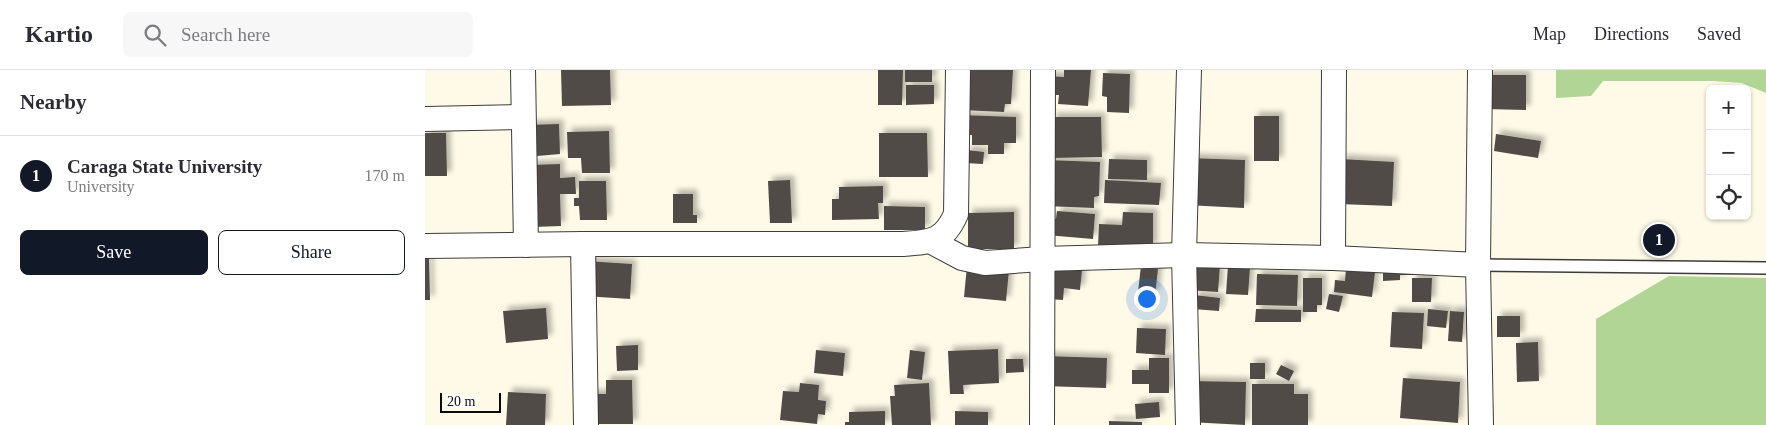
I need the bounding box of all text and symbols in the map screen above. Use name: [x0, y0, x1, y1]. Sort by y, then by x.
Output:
search box: [123, 12, 473, 57]
text: Kartio: [25, 21, 93, 47]
icon: search: [141, 21, 169, 49]
text: Search here: [181, 24, 270, 45]
text: Map: [1533, 24, 1566, 44]
text: Directions: [1594, 24, 1669, 44]
text: Saved: [1697, 24, 1741, 44]
map controls: [1706, 85, 1751, 220]
button: +: [1706, 85, 1751, 130]
text: Nearby: [20, 90, 87, 114]
button: −: [1706, 130, 1751, 175]
text: Caraga State University: [67, 156, 262, 177]
text: 1: [32, 167, 40, 184]
text: 170 m: [365, 167, 405, 184]
button: locate: [1706, 175, 1751, 220]
text: University: [67, 178, 135, 195]
pin: 1: [1643, 221, 1675, 259]
button: Save: [20, 230, 208, 275]
button: Share: [218, 230, 405, 275]
your location: [1134, 286, 1160, 312]
scale bar: [440, 390, 501, 413]
text: 20 m: [447, 394, 475, 409]

